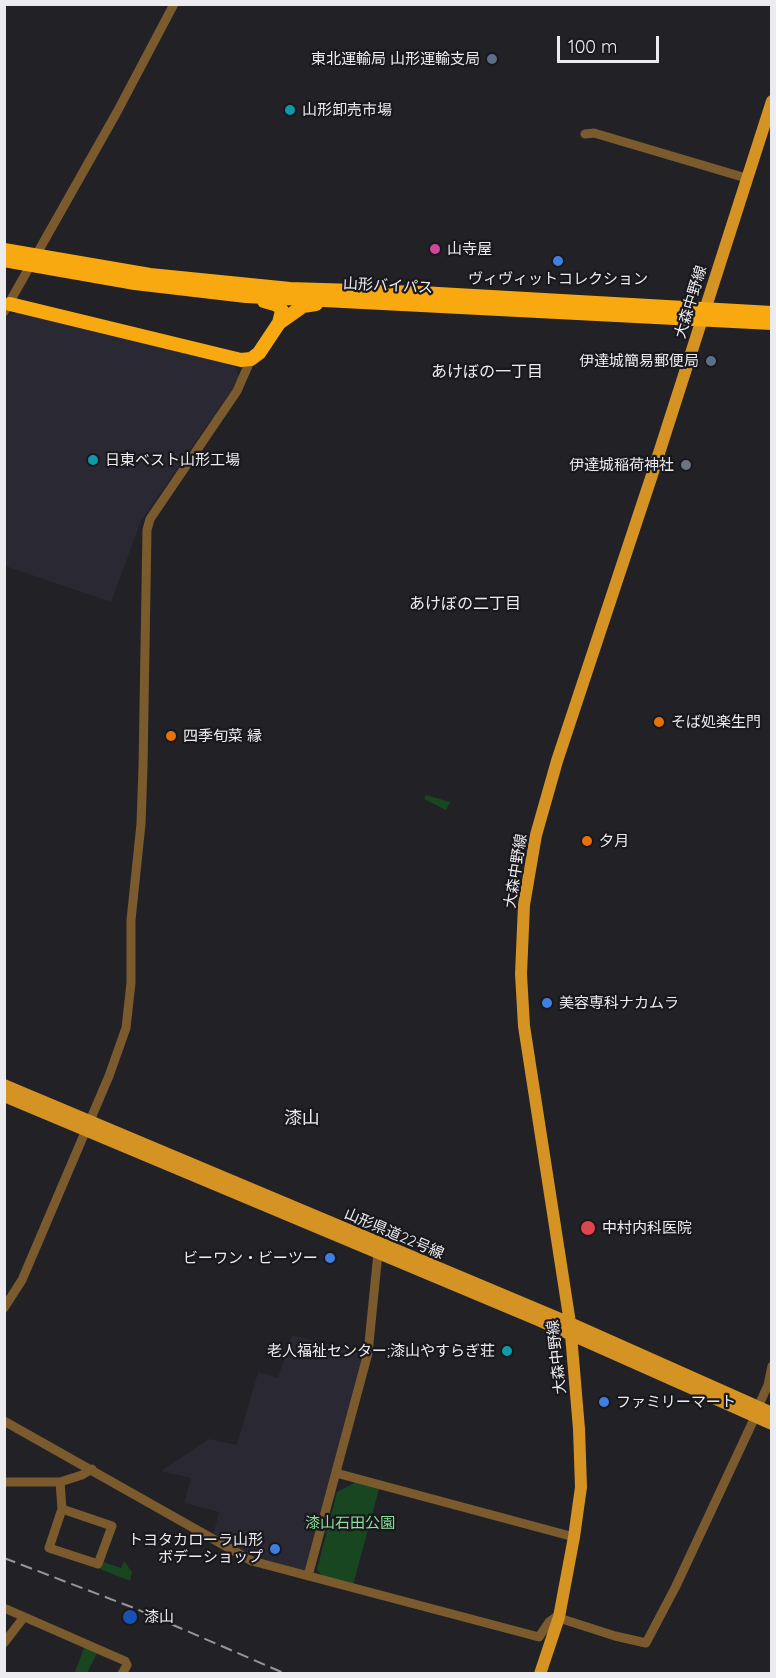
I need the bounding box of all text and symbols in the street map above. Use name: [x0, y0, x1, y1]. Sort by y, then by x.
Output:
scale bar: [560, 24, 662, 62]
text: 100 m: [568, 35, 617, 58]
place label: 東北運輸局 山形運輸支局: [311, 50, 480, 68]
marker: 東北運輸局 山形運輸支局: [485, 52, 499, 66]
place label: 山形卸売市場: [302, 101, 392, 119]
marker: 山形卸売市場: [283, 103, 297, 117]
place label: 山寺屋: [447, 240, 492, 258]
marker: 山寺屋: [428, 242, 442, 256]
marker: ヴィヴィットコレクション: [551, 254, 565, 268]
street label: 大森中野線: [671, 264, 711, 340]
place label: ヴィヴィットコレクション: [468, 270, 648, 288]
street label: 山形バイパス: [343, 275, 433, 297]
place label: 伊達城簡易郵便局: [579, 352, 699, 370]
marker: 伊達城簡易郵便局: [704, 354, 718, 368]
district label: あけぼの一丁目: [431, 362, 543, 382]
place label: 日東ベスト山形工場: [105, 451, 240, 469]
marker: 日東ベスト山形工場: [86, 453, 100, 467]
place label: 伊達城稲荷神社: [569, 456, 674, 474]
marker: 伊達城稲荷神社: [679, 458, 693, 472]
district label: あけぼの二丁目: [409, 594, 521, 614]
place label: そば処楽生門: [671, 713, 761, 731]
marker: そば処楽生門: [652, 715, 666, 729]
place label: 四季旬菜 縁: [183, 727, 262, 745]
marker: 四季旬菜 縁: [164, 729, 178, 743]
place label: 夕月: [599, 832, 629, 850]
street label: 大森中野線: [501, 833, 531, 909]
marker: 夕月: [580, 834, 594, 848]
place label: 美容専科ナカムラ: [559, 994, 679, 1012]
marker: 美容専科ナカムラ: [540, 996, 554, 1010]
district label: 漆山: [284, 1108, 320, 1130]
street label: 山形県道22号線: [341, 1205, 447, 1263]
marker: 中村内科医院: [579, 1219, 597, 1237]
place label: 中村内科医院: [602, 1219, 692, 1237]
place label: ビーワン・ビーツー: [183, 1249, 318, 1267]
marker: ビーワン・ビーツー: [323, 1251, 337, 1265]
street label: 大森中野線: [544, 1319, 570, 1395]
place label: 老人福祉センター;漆山やすらぎ荘: [267, 1342, 495, 1360]
marker: 老人福祉センター;漆山やすらぎ荘: [500, 1344, 514, 1358]
place label: ファミリーマート: [616, 1393, 736, 1411]
marker: ファミリーマート: [597, 1395, 611, 1409]
park label: 漆山石田公園: [305, 1514, 395, 1532]
place label: トヨタカローラ山形 ボデーショップ: [128, 1531, 263, 1566]
marker: トヨタカローラ山形 ボデーショップ: [268, 1542, 282, 1556]
marker: 漆山: [121, 1608, 139, 1626]
place label: 漆山: [144, 1608, 174, 1626]

